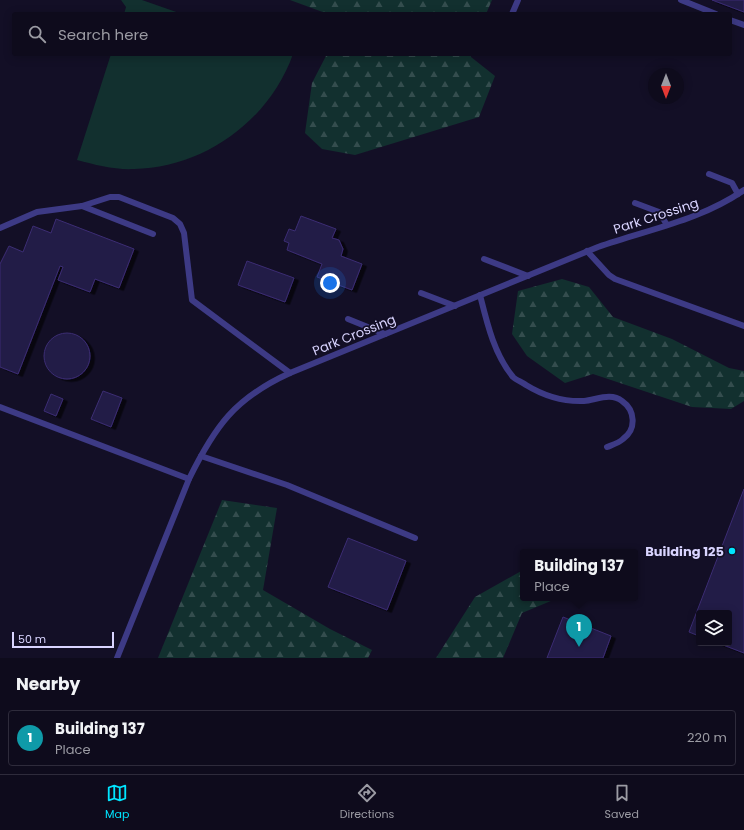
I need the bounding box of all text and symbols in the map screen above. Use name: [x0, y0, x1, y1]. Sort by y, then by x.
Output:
search box: [12, 12, 732, 56]
icon: search: [26, 23, 48, 45]
text: Search here: [58, 24, 148, 45]
north arrow: [648, 68, 684, 104]
street label: Park Crossing: [611, 193, 701, 239]
your location: [320, 273, 340, 293]
street label: Park Crossing: [309, 310, 399, 360]
place label: Building 125: [645, 542, 724, 561]
marker: Building 125: [727, 546, 737, 556]
popup: [520, 549, 638, 601]
text: Building 137: [534, 555, 624, 576]
text: Place: [534, 577, 570, 596]
map controls: [696, 610, 732, 646]
button: layers: [696, 610, 732, 646]
pin: 1: [566, 614, 592, 647]
scale bar: [12, 630, 114, 649]
text: 50 m: [18, 631, 46, 647]
text: Nearby: [16, 672, 80, 696]
text: Building 137: [55, 718, 145, 739]
text: 1: [28, 728, 32, 747]
text: 220 m: [687, 728, 727, 747]
text: Place: [55, 740, 90, 759]
tab: Map: [105, 782, 129, 823]
tab: Directions: [340, 782, 394, 823]
tab: Saved: [605, 782, 639, 823]

